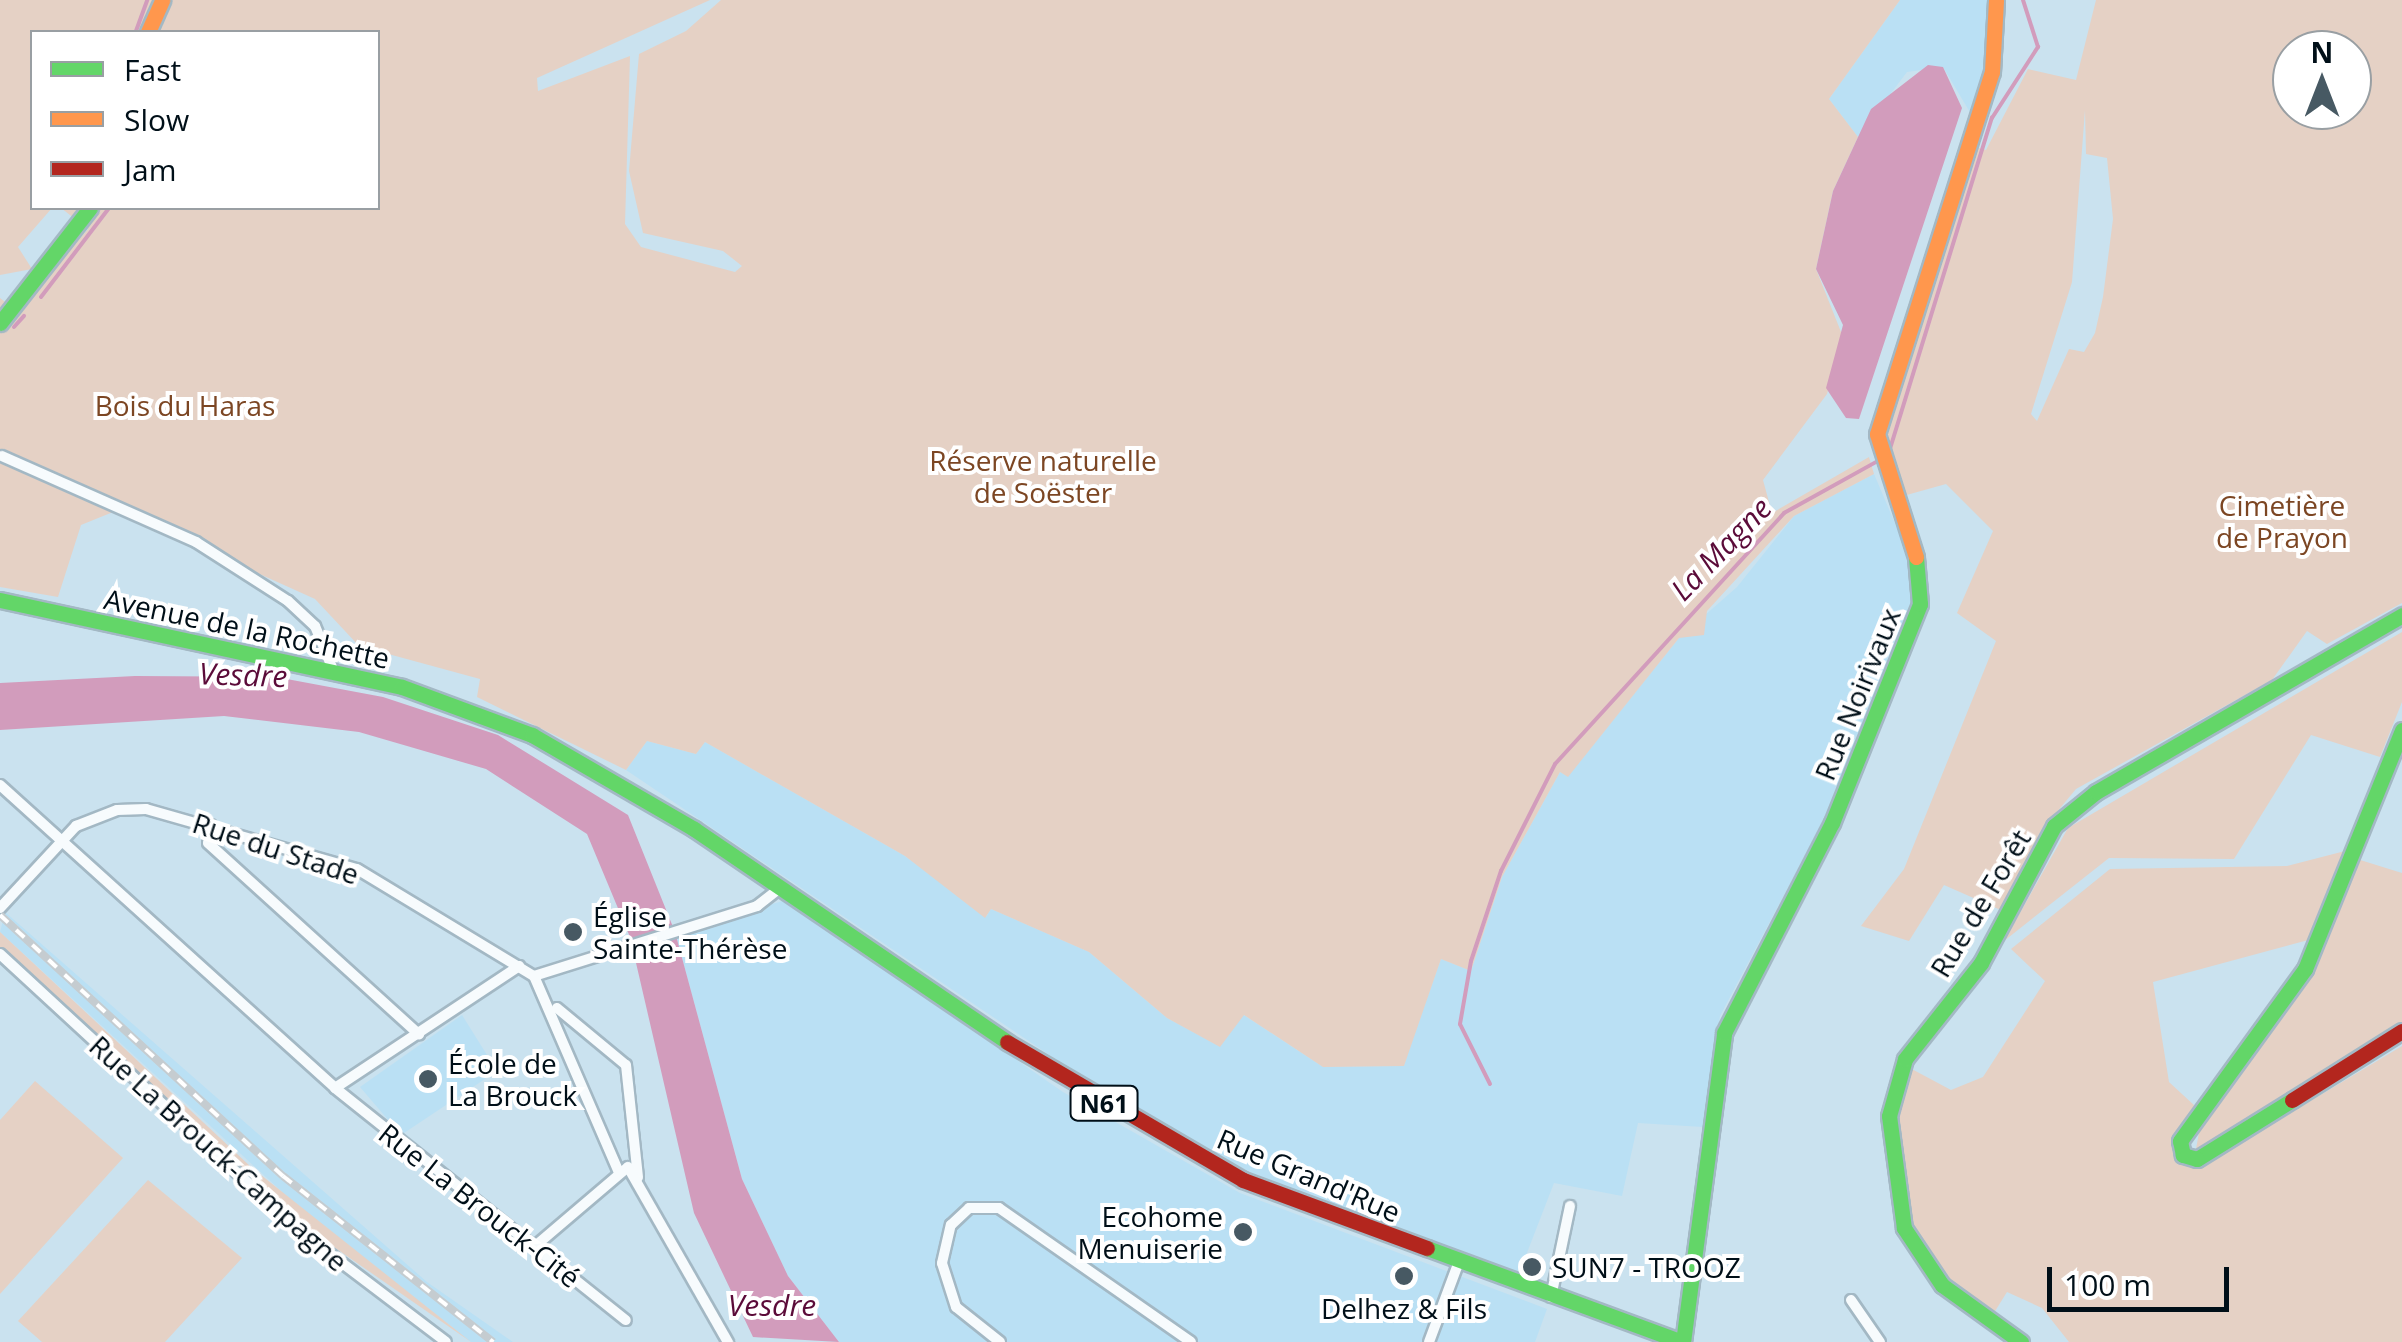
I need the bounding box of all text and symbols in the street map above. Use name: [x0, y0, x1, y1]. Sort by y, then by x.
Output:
legend: [30, 30, 380, 210]
north arrow: [2272, 30, 2372, 130]
text: N: [2311, 33, 2333, 71]
text: Fast: [124, 49, 181, 90]
text: Slow: [124, 99, 189, 140]
text: Jam: [124, 149, 177, 190]
park label: Bois du Haras: [95, 388, 275, 422]
park label: Réserve naturelle de Soëster: [929, 443, 1157, 509]
park label: Cimetière de Prayon: [2216, 488, 2348, 554]
water label: La Magne: [1663, 490, 1779, 608]
street label: Avenue de la Rochette: [101, 581, 393, 675]
street label: Rue Noirivaux: [1807, 603, 1907, 785]
water label: Vesdre: [198, 655, 288, 695]
street label: Rue du Stade: [189, 805, 363, 891]
street label: Rue de Forêt: [1923, 823, 2037, 983]
place label: Église Sainte-Thérèse: [593, 899, 787, 965]
marker: Église Sainte-Thérèse: [562, 921, 584, 943]
street label: Rue La Brouck-Campagne: [83, 1028, 355, 1278]
place label: École de La Brouck: [448, 1046, 577, 1112]
marker: École de La Brouck: [417, 1068, 439, 1090]
road number: N61: [1069, 1083, 1139, 1123]
street label: Rue La Brouck-Cité: [373, 1116, 587, 1294]
street label: Rue Grand'Rue: [1212, 1121, 1406, 1229]
place label: Ecohome Menuiserie: [1077, 1199, 1223, 1265]
marker: Ecohome Menuiserie: [1232, 1221, 1254, 1243]
scale bar: [2052, 1247, 2234, 1309]
place label: SUN7 - TROOZ: [1552, 1250, 1741, 1284]
marker: SUN7 - TROOZ: [1521, 1256, 1543, 1278]
text: 100 m: [2064, 1264, 2151, 1305]
marker: Delhez & Fils: [1393, 1265, 1415, 1287]
water label: Vesdre: [728, 1287, 816, 1323]
place label: Delhez & Fils: [1321, 1291, 1487, 1325]

